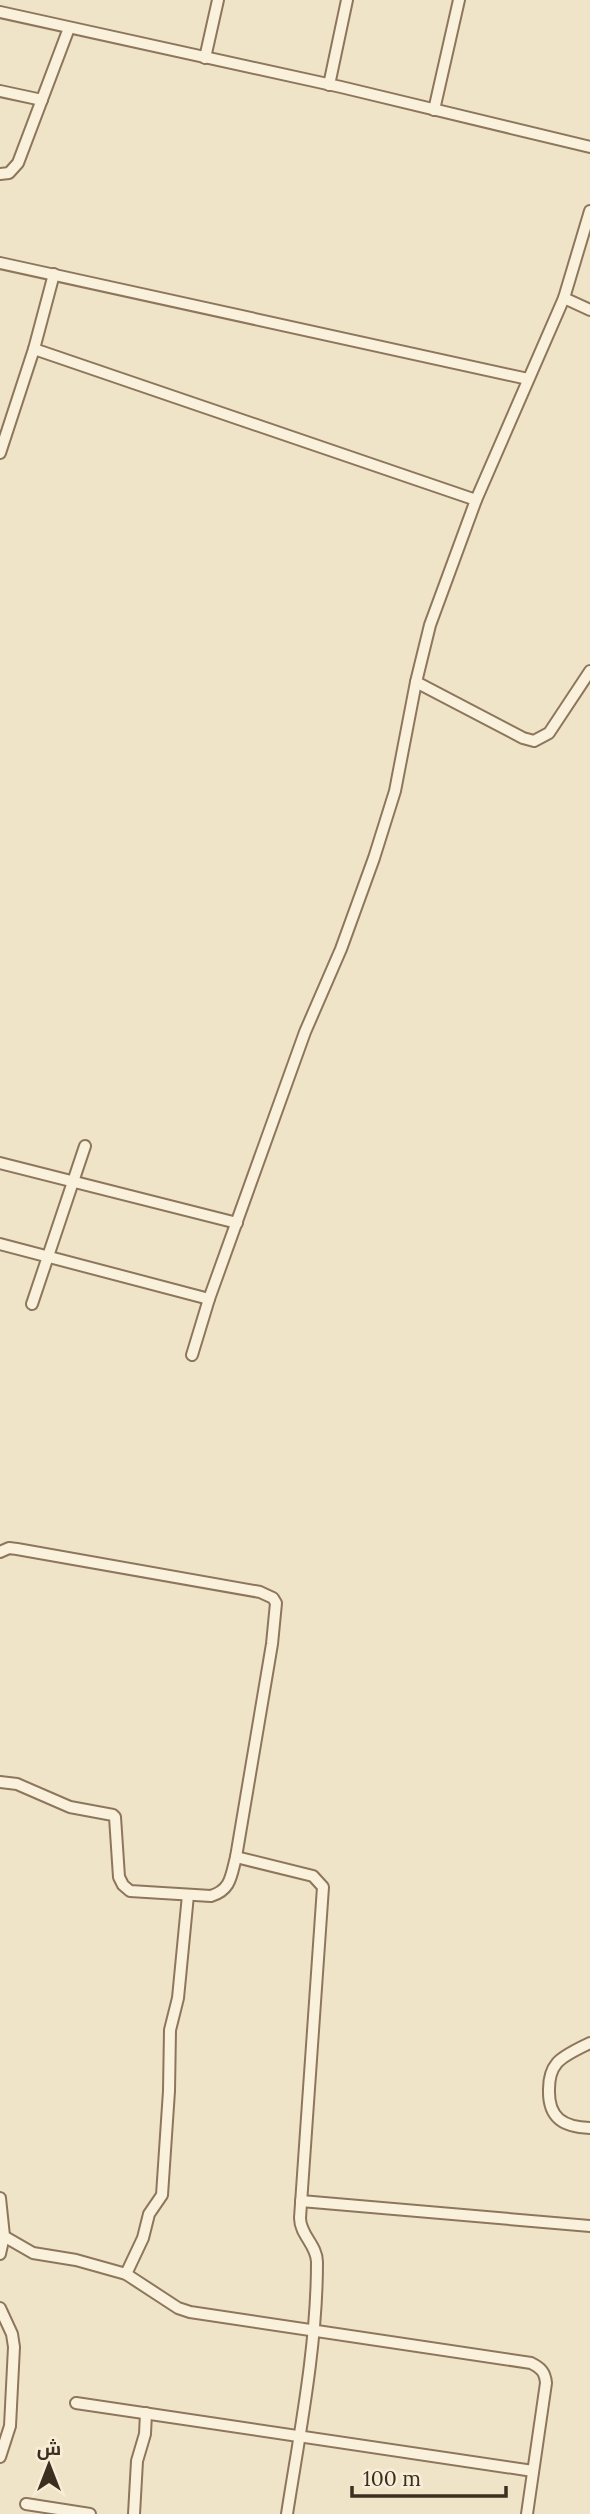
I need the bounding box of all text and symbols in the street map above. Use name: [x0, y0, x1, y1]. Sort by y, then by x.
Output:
north arrow: [14, 2430, 84, 2500]
text: ش: [37, 2436, 61, 2460]
scale bar: [352, 2454, 506, 2498]
text: 100 m: [363, 2465, 421, 2492]

